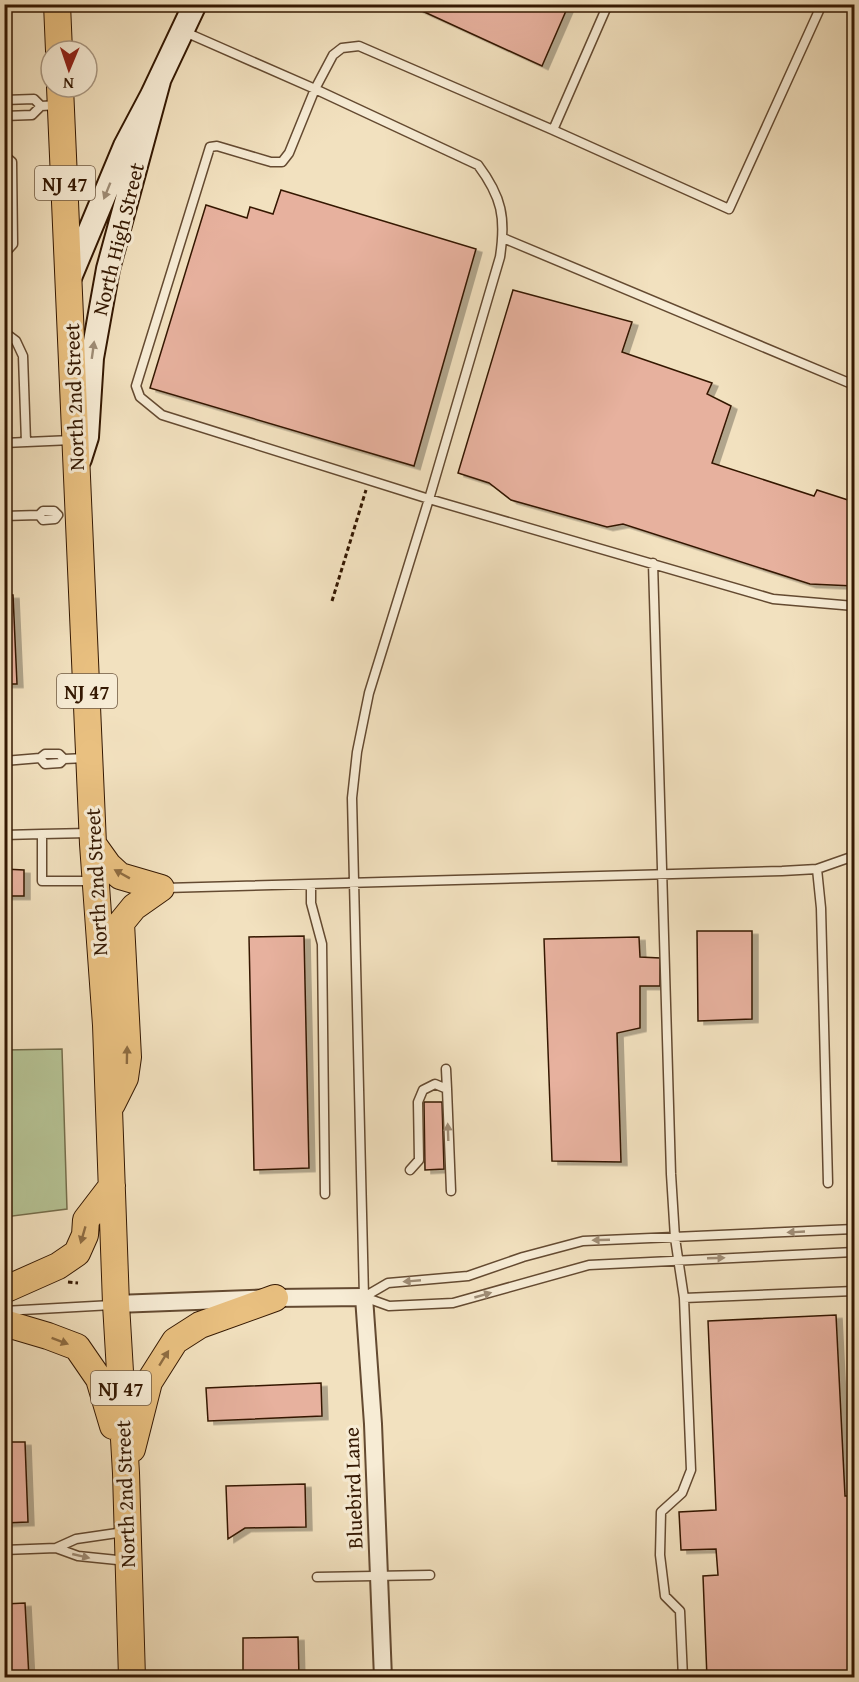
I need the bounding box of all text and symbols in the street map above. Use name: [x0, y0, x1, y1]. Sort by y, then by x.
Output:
north arrow: [39, 39, 99, 99]
text: N: [62, 72, 74, 96]
street label: North High Street: [84, 159, 152, 319]
road number: NJ 47: [35, 166, 95, 200]
one-way arrow: [102, 182, 111, 200]
street label: North 2nd Street: [56, 322, 92, 471]
one-way arrow: [89, 340, 98, 359]
road number: NJ 47: [57, 674, 117, 708]
street label: North 2nd Street: [77, 807, 115, 957]
one-way arrow: [113, 869, 130, 880]
one-way arrow: [122, 1045, 132, 1064]
one-way arrow: [444, 1123, 453, 1142]
one-way arrow: [78, 1226, 87, 1244]
one-way arrow: [787, 1228, 806, 1237]
one-way arrow: [592, 1236, 611, 1245]
one-way arrow: [706, 1254, 725, 1263]
one-way arrow: [402, 1276, 421, 1286]
one-way arrow: [474, 1290, 492, 1299]
one-way arrow: [52, 1336, 70, 1346]
one-way arrow: [158, 1350, 169, 1366]
road number: NJ 47: [91, 1371, 151, 1405]
street label: North 2nd Street: [107, 1419, 143, 1568]
street label: Bluebird Lane: [335, 1426, 371, 1549]
one-way arrow: [72, 1552, 91, 1561]

